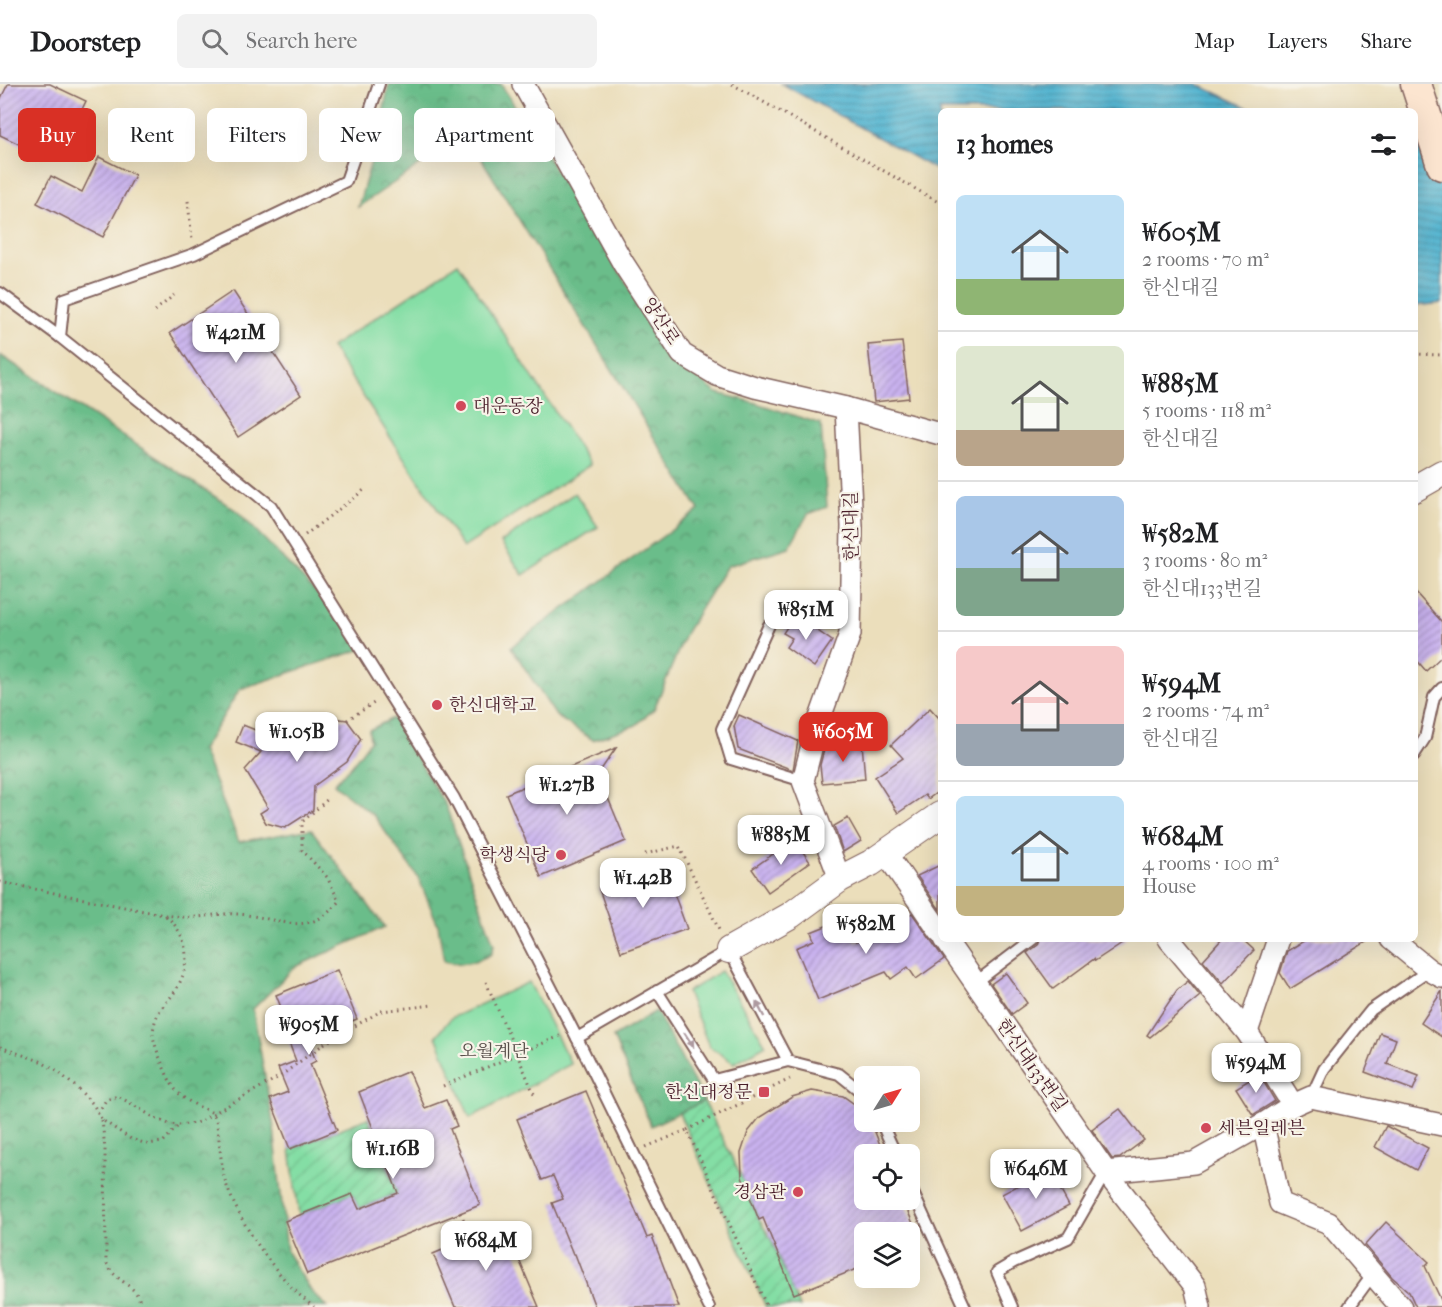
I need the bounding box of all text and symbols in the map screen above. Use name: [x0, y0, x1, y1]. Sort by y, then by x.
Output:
search box: [177, 14, 597, 68]
text: Doorstep: [30, 25, 141, 58]
icon: search: [198, 25, 231, 58]
text: Search here: [246, 28, 357, 54]
text: Map: [1194, 29, 1235, 53]
text: Layers: [1268, 29, 1327, 53]
text: Share: [1360, 29, 1412, 53]
chip: Buy: [18, 108, 96, 162]
chip: Rent: [108, 108, 195, 162]
chip: Filters: [207, 108, 307, 162]
chip: New: [319, 108, 402, 162]
chip: Apartment: [414, 108, 555, 162]
icon: filters: [1367, 128, 1400, 161]
text: 13 homes: [956, 129, 1053, 160]
text: ₩605M: [1142, 217, 1221, 248]
icon: home: [1004, 219, 1076, 291]
text: 2 rooms · 70 m²: [1142, 248, 1269, 271]
text: 한신대길: [1142, 276, 1219, 299]
street label: 양산로: [638, 294, 684, 349]
pin: ₩421M: [194, 313, 278, 364]
text: ₩421M: [206, 321, 266, 344]
text: ₩885M: [1142, 368, 1218, 399]
icon: home: [1004, 370, 1076, 442]
place label: 대운동장: [473, 396, 543, 417]
marker: 대운동장: [454, 399, 468, 413]
text: 5 rooms · 118 m²: [1142, 399, 1271, 422]
text: 한신대길: [1142, 427, 1219, 450]
street label: 한신대길: [840, 491, 863, 561]
text: ₩582M: [1142, 518, 1219, 549]
icon: home: [1004, 520, 1076, 592]
text: 3 rooms · 80 m²: [1142, 549, 1267, 572]
text: 한신대133번길: [1142, 577, 1262, 600]
pin: ₩851M: [764, 590, 848, 641]
text: ₩851M: [778, 598, 834, 621]
text: ₩594M: [1142, 668, 1221, 699]
icon: home: [1004, 670, 1076, 742]
place label: 한신대학교: [449, 695, 537, 716]
marker: 한신대학교: [430, 698, 444, 712]
text: 2 rooms · 74 m²: [1142, 699, 1269, 722]
pin: ₩1.05B: [248, 712, 346, 763]
pin: ₩605M: [801, 712, 885, 763]
text: ₩1.05B: [269, 720, 325, 743]
text: ₩605M: [813, 720, 873, 743]
text: 한신대길: [1142, 727, 1219, 750]
pin: ₩1.27B: [518, 765, 616, 816]
text: ₩1.27B: [539, 773, 595, 796]
pin: ₩885M: [739, 815, 823, 866]
icon: home: [1004, 820, 1076, 892]
text: ₩684M: [1142, 821, 1223, 852]
text: ₩885M: [752, 823, 810, 846]
place label: 학생식당: [479, 845, 550, 866]
marker: 학생식당: [554, 848, 568, 862]
text: 4 rooms · 100 m²: [1142, 852, 1279, 875]
pin: ₩1.42B: [594, 858, 692, 909]
text: ₩1.42B: [614, 866, 672, 889]
text: House: [1142, 875, 1196, 898]
pin: ₩582M: [824, 904, 908, 955]
text: ₩582M: [836, 912, 896, 935]
one-way arrow: [755, 1001, 765, 1018]
pin: ₩905M: [267, 1005, 351, 1056]
text: ₩905M: [279, 1013, 339, 1036]
street label: 한신대133번길: [992, 1015, 1071, 1116]
one-way arrow: [683, 1032, 694, 1049]
park label: 오월계단: [459, 1041, 529, 1062]
pin: ₩594M: [1214, 1043, 1298, 1094]
text: ₩594M: [1226, 1051, 1286, 1074]
north arrow: [854, 1066, 920, 1132]
map controls: [854, 1066, 920, 1288]
place label: 한신대정문: [665, 1082, 753, 1103]
marker: 한신대정문: [757, 1085, 771, 1099]
place label: 세븐일레븐: [1218, 1118, 1306, 1139]
marker: 세븐일레븐: [1199, 1121, 1213, 1135]
pin: ₩1.16B: [344, 1129, 442, 1180]
text: ₩1.16B: [366, 1137, 420, 1160]
button: locate: [854, 1144, 920, 1210]
pin: ₩646M: [994, 1149, 1078, 1200]
text: ₩646M: [1004, 1157, 1068, 1180]
place label: 경삼관: [734, 1182, 787, 1203]
marker: 경삼관: [791, 1185, 805, 1199]
pin: ₩684M: [444, 1221, 528, 1272]
button: layers: [854, 1222, 920, 1288]
text: ₩684M: [455, 1229, 517, 1252]

